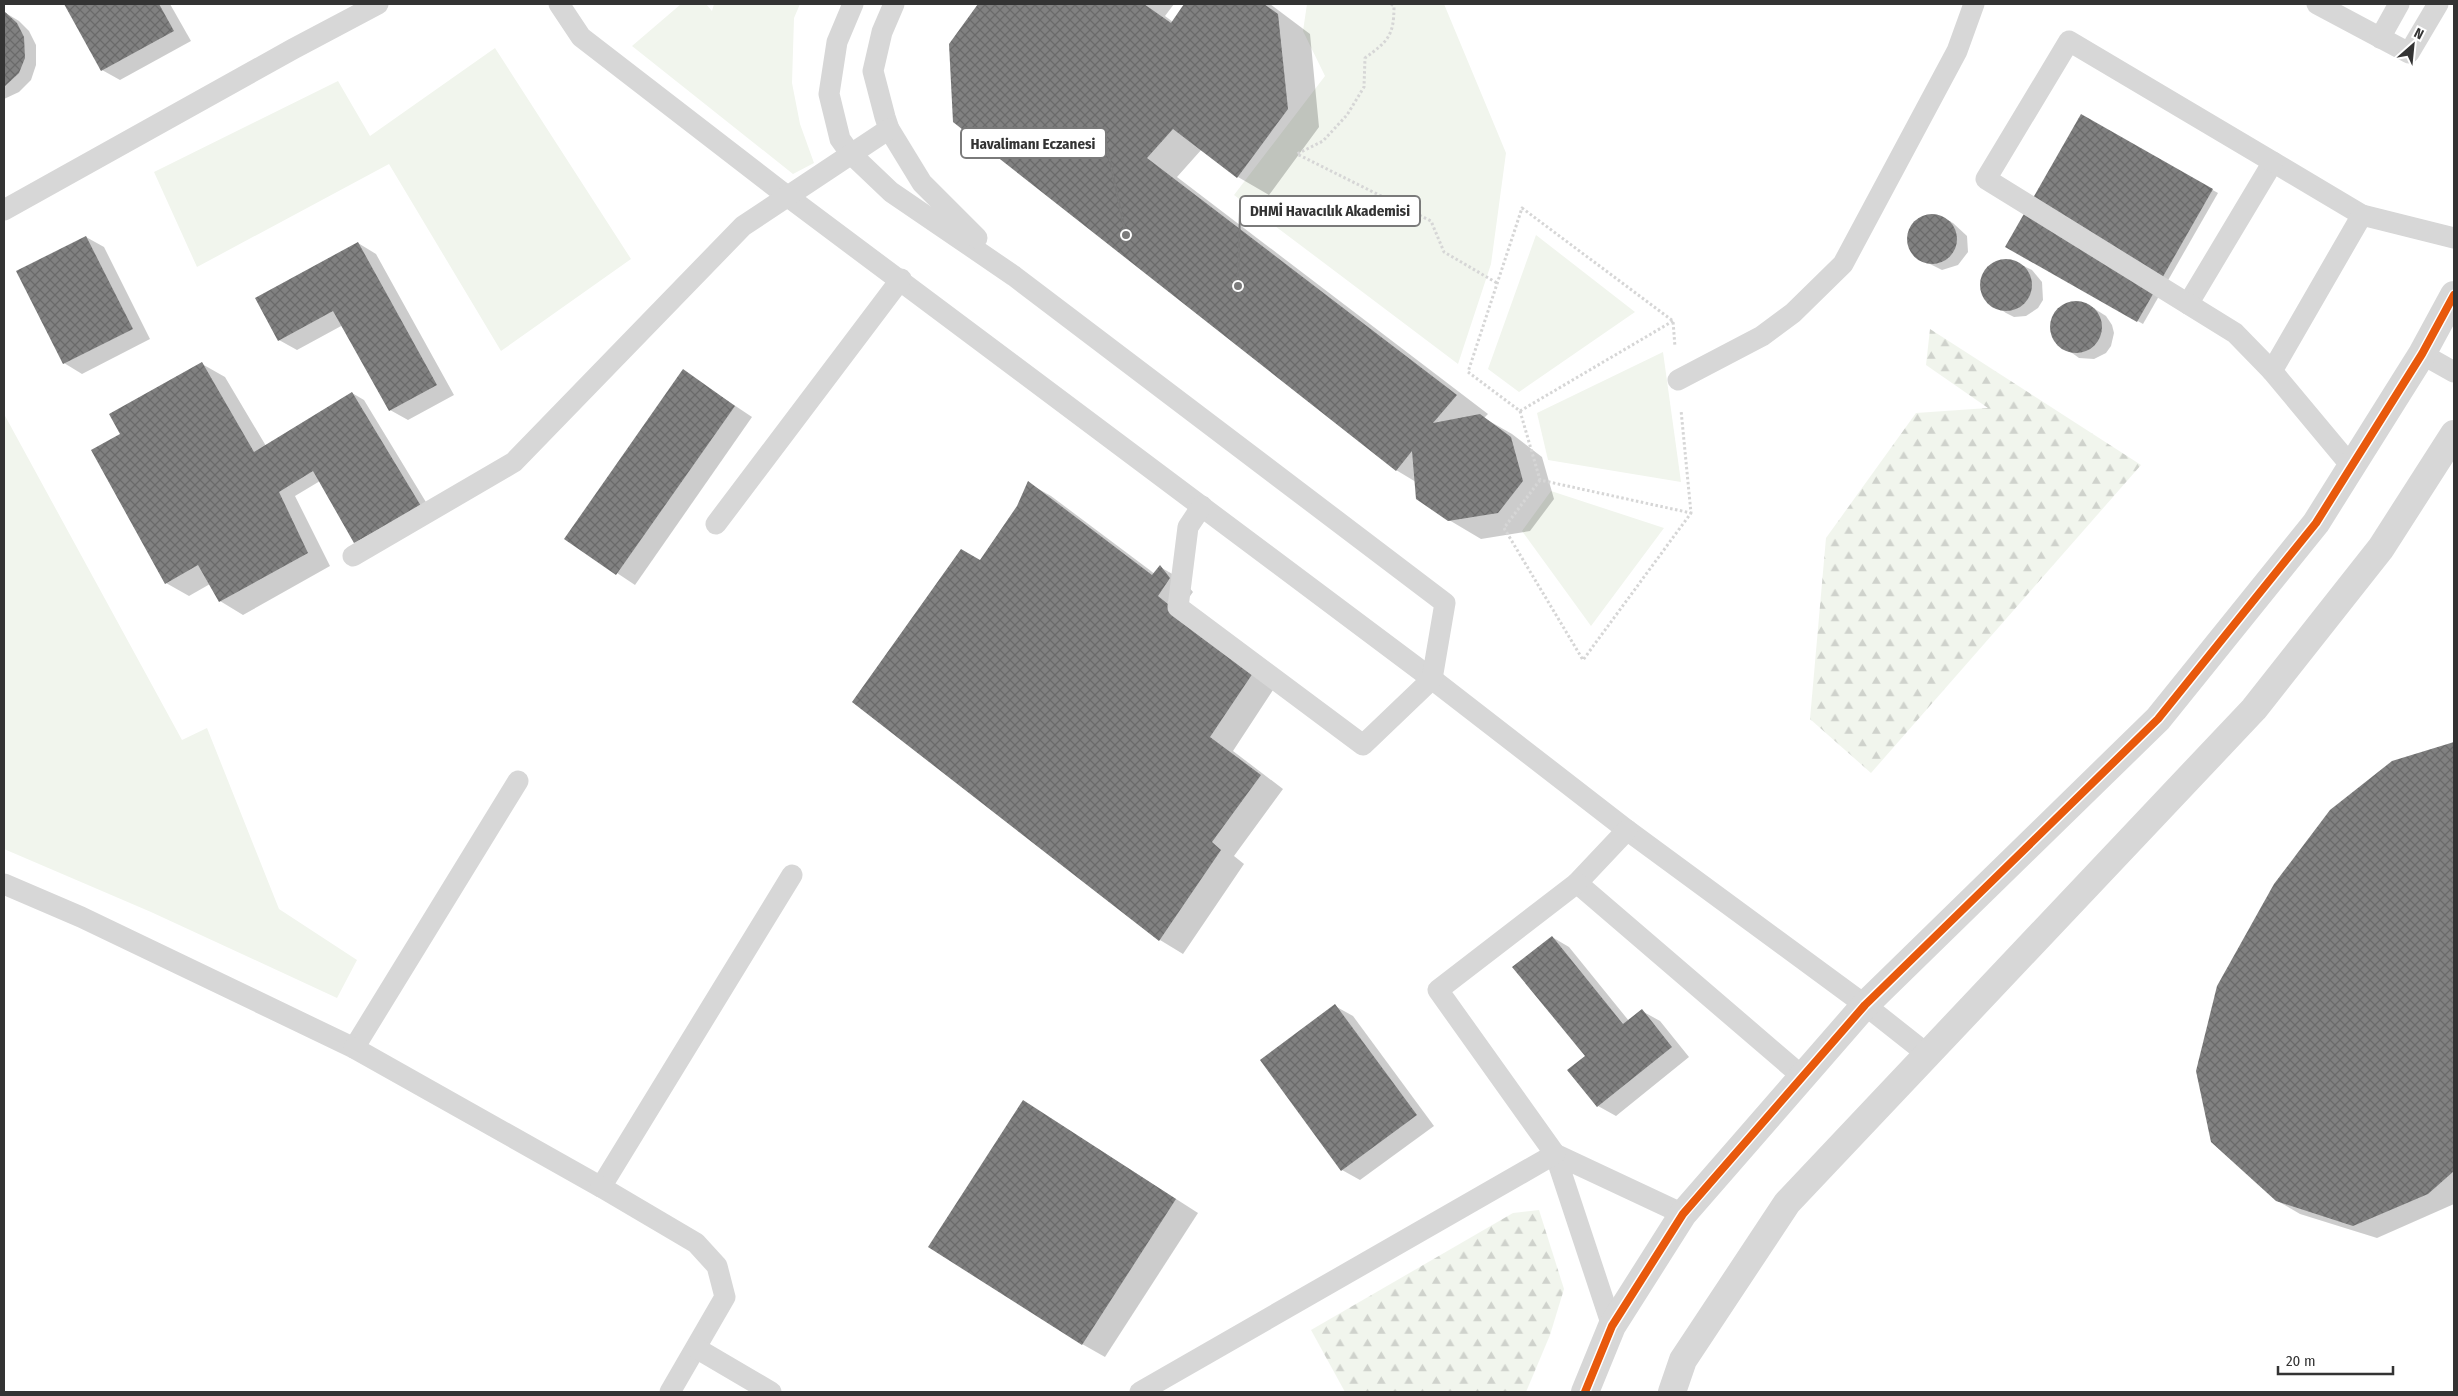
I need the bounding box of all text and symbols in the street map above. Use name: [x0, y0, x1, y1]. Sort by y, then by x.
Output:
north arrow: [2388, 20, 2438, 70]
text: N: [2411, 24, 2426, 43]
callout: Havalimanı Eczanesi: [961, 128, 1106, 158]
text: Havalimanı Eczanesi: [971, 135, 1096, 153]
callout: DHMİ Havacılık Akademisi: [1240, 196, 1420, 226]
text: DHMİ Havacılık Akademisi: [1250, 202, 1410, 220]
scale bar: [2278, 1344, 2393, 1376]
text: 20 m: [2286, 1352, 2316, 1370]

